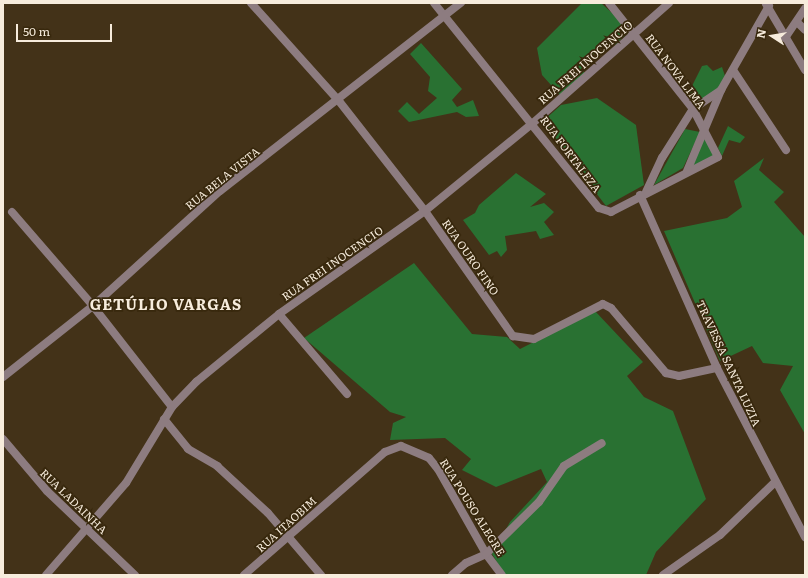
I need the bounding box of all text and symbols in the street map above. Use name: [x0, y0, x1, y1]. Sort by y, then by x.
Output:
scale bar: [18, 16, 114, 42]
north arrow: [752, 16, 792, 56]
street label: RUA FREI INOCENCIO: [535, 18, 635, 106]
text: 50 m: [23, 22, 50, 40]
text: N: [751, 27, 769, 40]
street label: RUA NOVA LIMA: [644, 31, 708, 111]
street label: RUA FORTALEZA: [538, 113, 604, 195]
street label: RUA BELA VISTA: [182, 144, 262, 212]
street label: RUA OURO FINO: [440, 216, 502, 298]
street label: RUA FREI INOCENCIO: [279, 223, 385, 303]
district label: GETÚLIO VARGAS: [90, 295, 242, 313]
street label: TRAVESSA SANTA LUZIA: [694, 298, 764, 428]
street label: RUA POUSO ALEGRE: [438, 456, 508, 558]
street label: RUA LADAINHA: [38, 466, 110, 536]
street label: RUA ITAOBIM: [253, 494, 319, 554]

